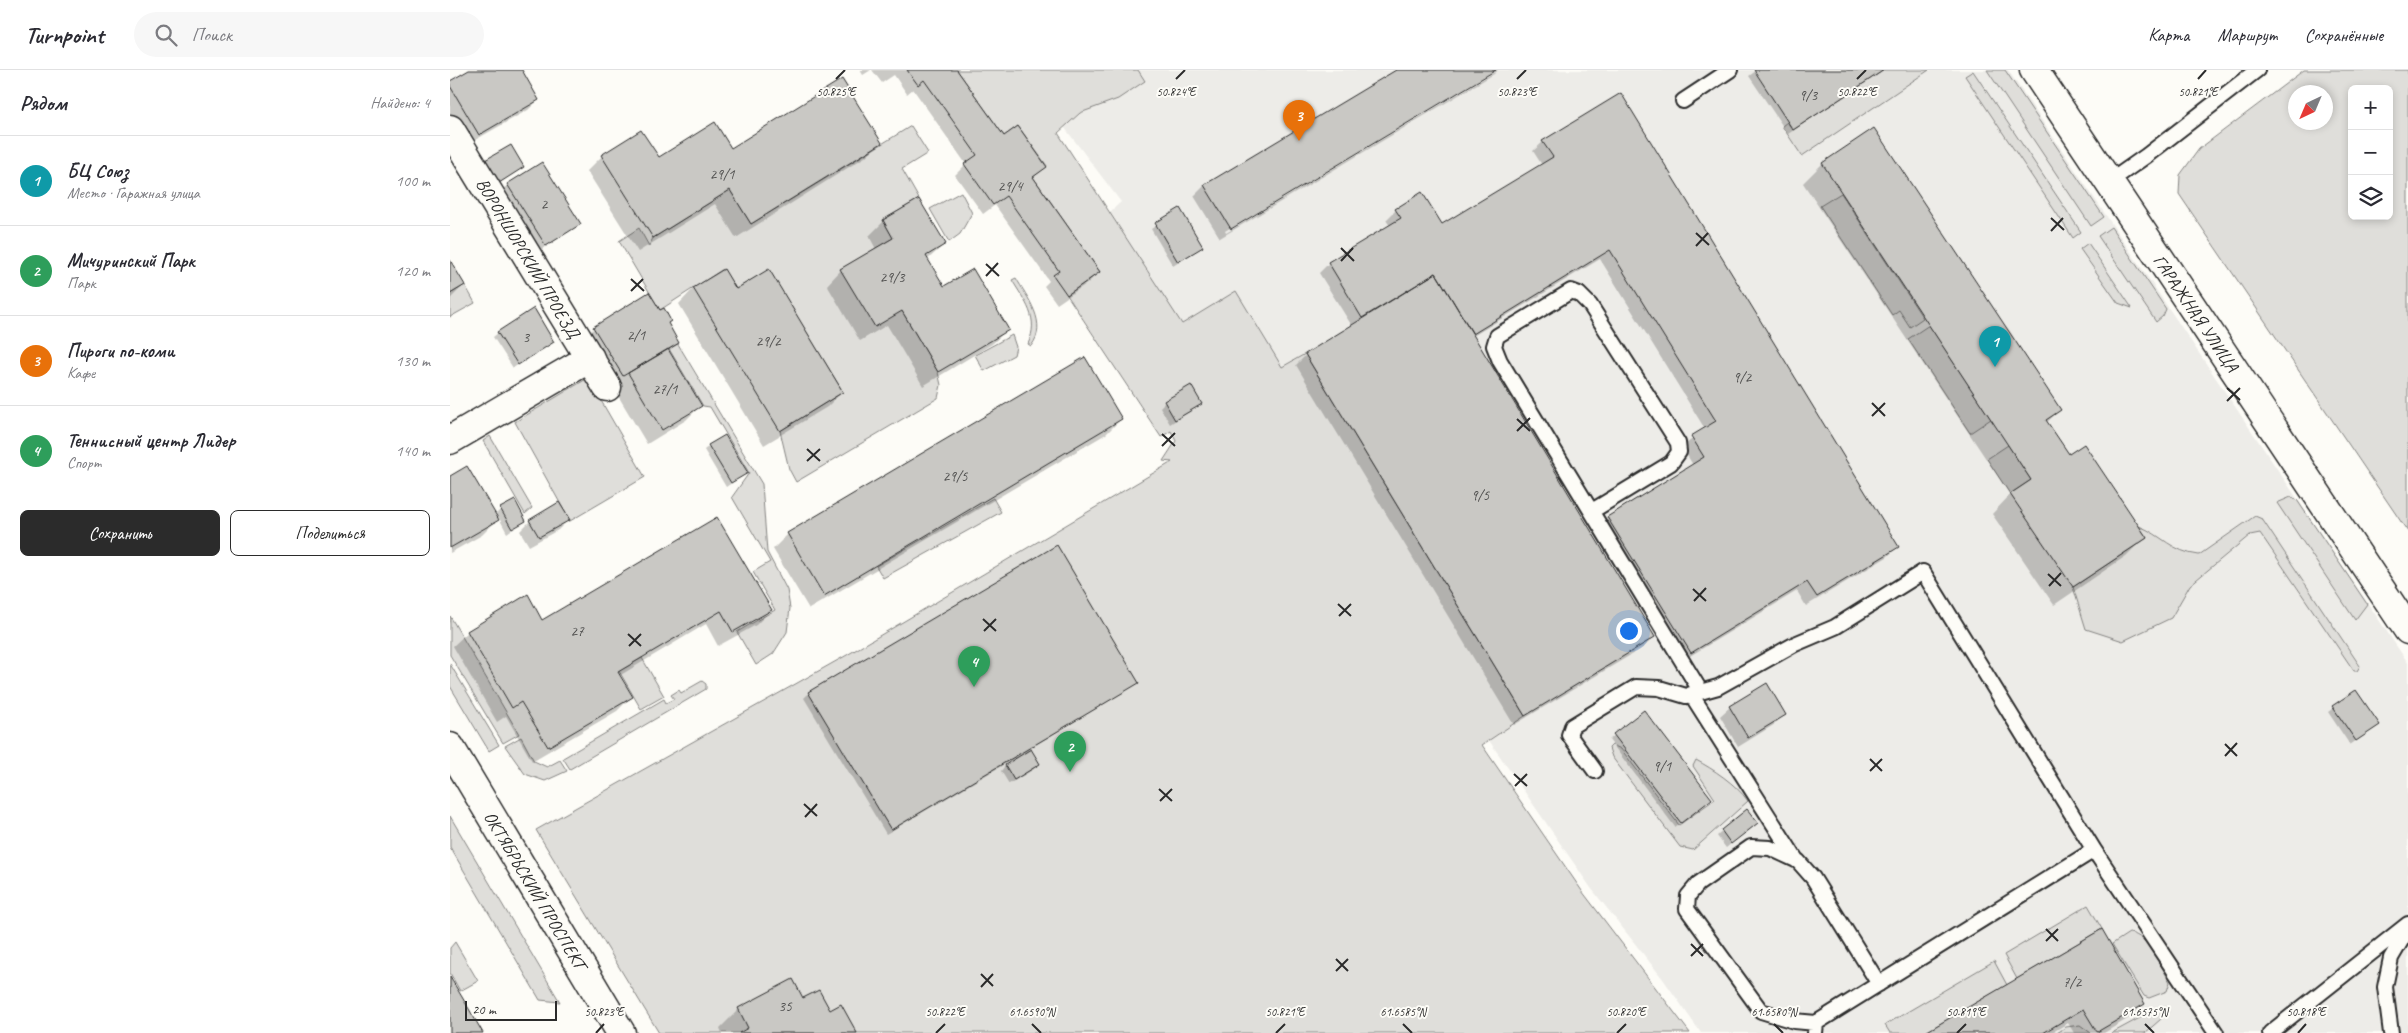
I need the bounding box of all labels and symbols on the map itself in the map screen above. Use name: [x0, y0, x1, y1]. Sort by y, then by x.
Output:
text: 50.825°E: [816, 84, 857, 100]
text: 50.824°E: [1156, 84, 1197, 100]
text: 50.823°E: [1497, 84, 1538, 100]
text: 50.822°E: [1837, 84, 1878, 100]
text: 50.821°E: [2178, 84, 2219, 100]
north arrow: [2288, 85, 2333, 130]
house number: 9/3: [1799, 86, 1818, 105]
pin: 3: [1283, 100, 1315, 141]
house number: 29/1: [709, 165, 736, 184]
street label: ВОРОНШОРСКИЙ ПРОЕЗД: [471, 174, 586, 344]
house number: 29/4: [997, 177, 1024, 196]
house number: 2: [541, 195, 549, 214]
street label: ГАРАЖНАЯ УЛИЦА: [2149, 250, 2244, 377]
house number: 29/3: [879, 268, 906, 287]
house number: 2/1: [627, 326, 646, 345]
pin: 1: [1979, 326, 2011, 367]
house number: 3: [523, 328, 531, 347]
house number: 29/2: [755, 332, 782, 351]
house number: 9/2: [1733, 368, 1752, 387]
house number: 27/1: [652, 380, 679, 399]
house number: 29/5: [942, 467, 969, 486]
house number: 9/5: [1471, 486, 1490, 505]
your location: [1616, 618, 1642, 644]
house number: 27: [570, 622, 585, 641]
pin: 4: [958, 646, 990, 687]
pin: 2: [1054, 731, 1086, 772]
house number: 9/1: [1653, 757, 1672, 776]
street label: ОКТЯБРЬСКИЙ ПРОСПЕКТ: [479, 807, 593, 977]
house number: 7/2: [2063, 973, 2082, 992]
house number: 35: [778, 997, 793, 1016]
scale bar: [465, 998, 558, 1021]
text: 50.823°E: [584, 1004, 625, 1020]
text: 50.822°E: [925, 1004, 966, 1020]
text: 61.6590°N: [1009, 1004, 1056, 1020]
text: 50.821°E: [1265, 1004, 1306, 1020]
text: 61.6585°N: [1380, 1004, 1427, 1020]
text: 50.820°E: [1606, 1004, 1647, 1020]
text: 61.6580°N: [1751, 1004, 1798, 1020]
text: 50.819°E: [1946, 1004, 1987, 1020]
text: 61.6575°N: [2122, 1004, 2169, 1020]
text: 50.818°E: [2286, 1004, 2327, 1020]

